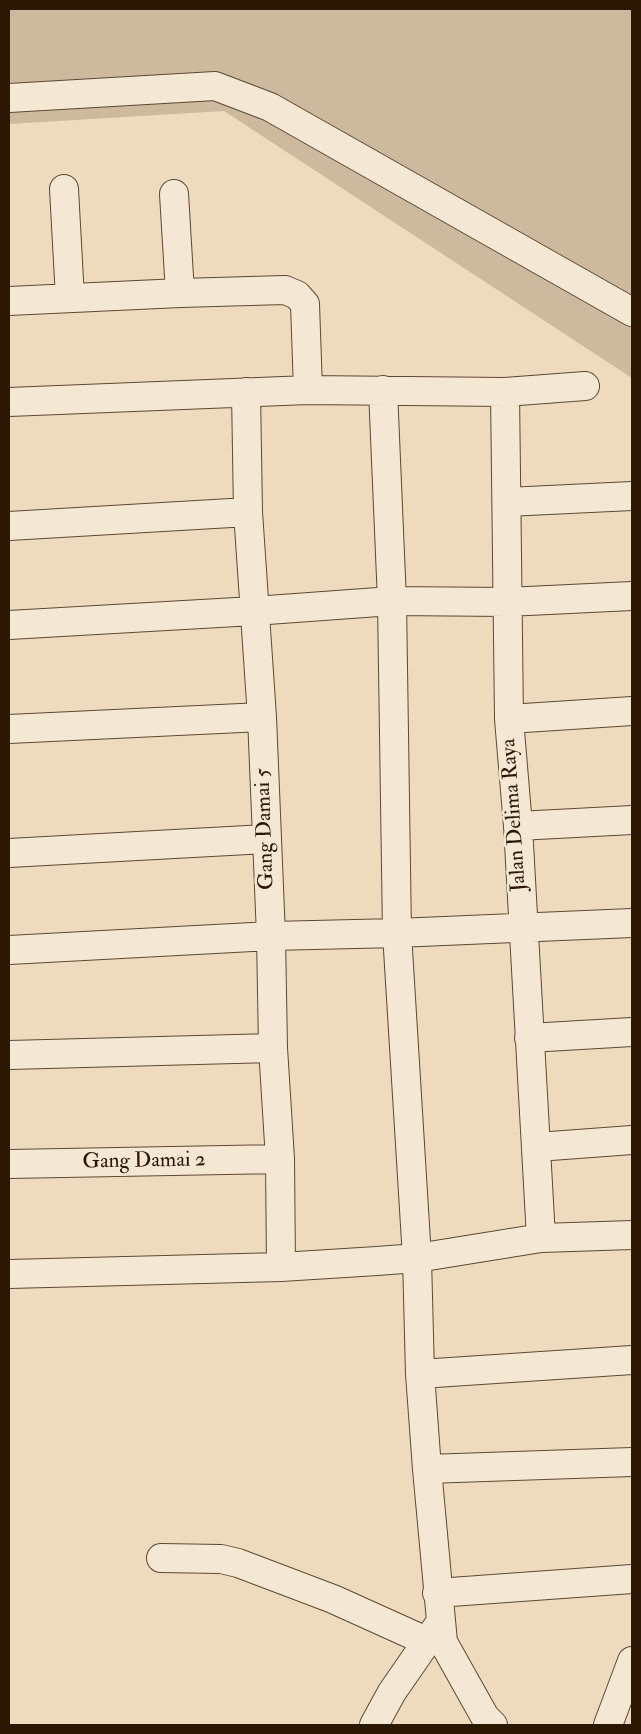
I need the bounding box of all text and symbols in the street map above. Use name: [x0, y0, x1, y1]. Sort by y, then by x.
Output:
street label: Jalan Delima Raya: [497, 738, 533, 892]
street label: Gang Damai 5: [251, 768, 281, 890]
street label: Gang Damai 2: [82, 1148, 206, 1176]

